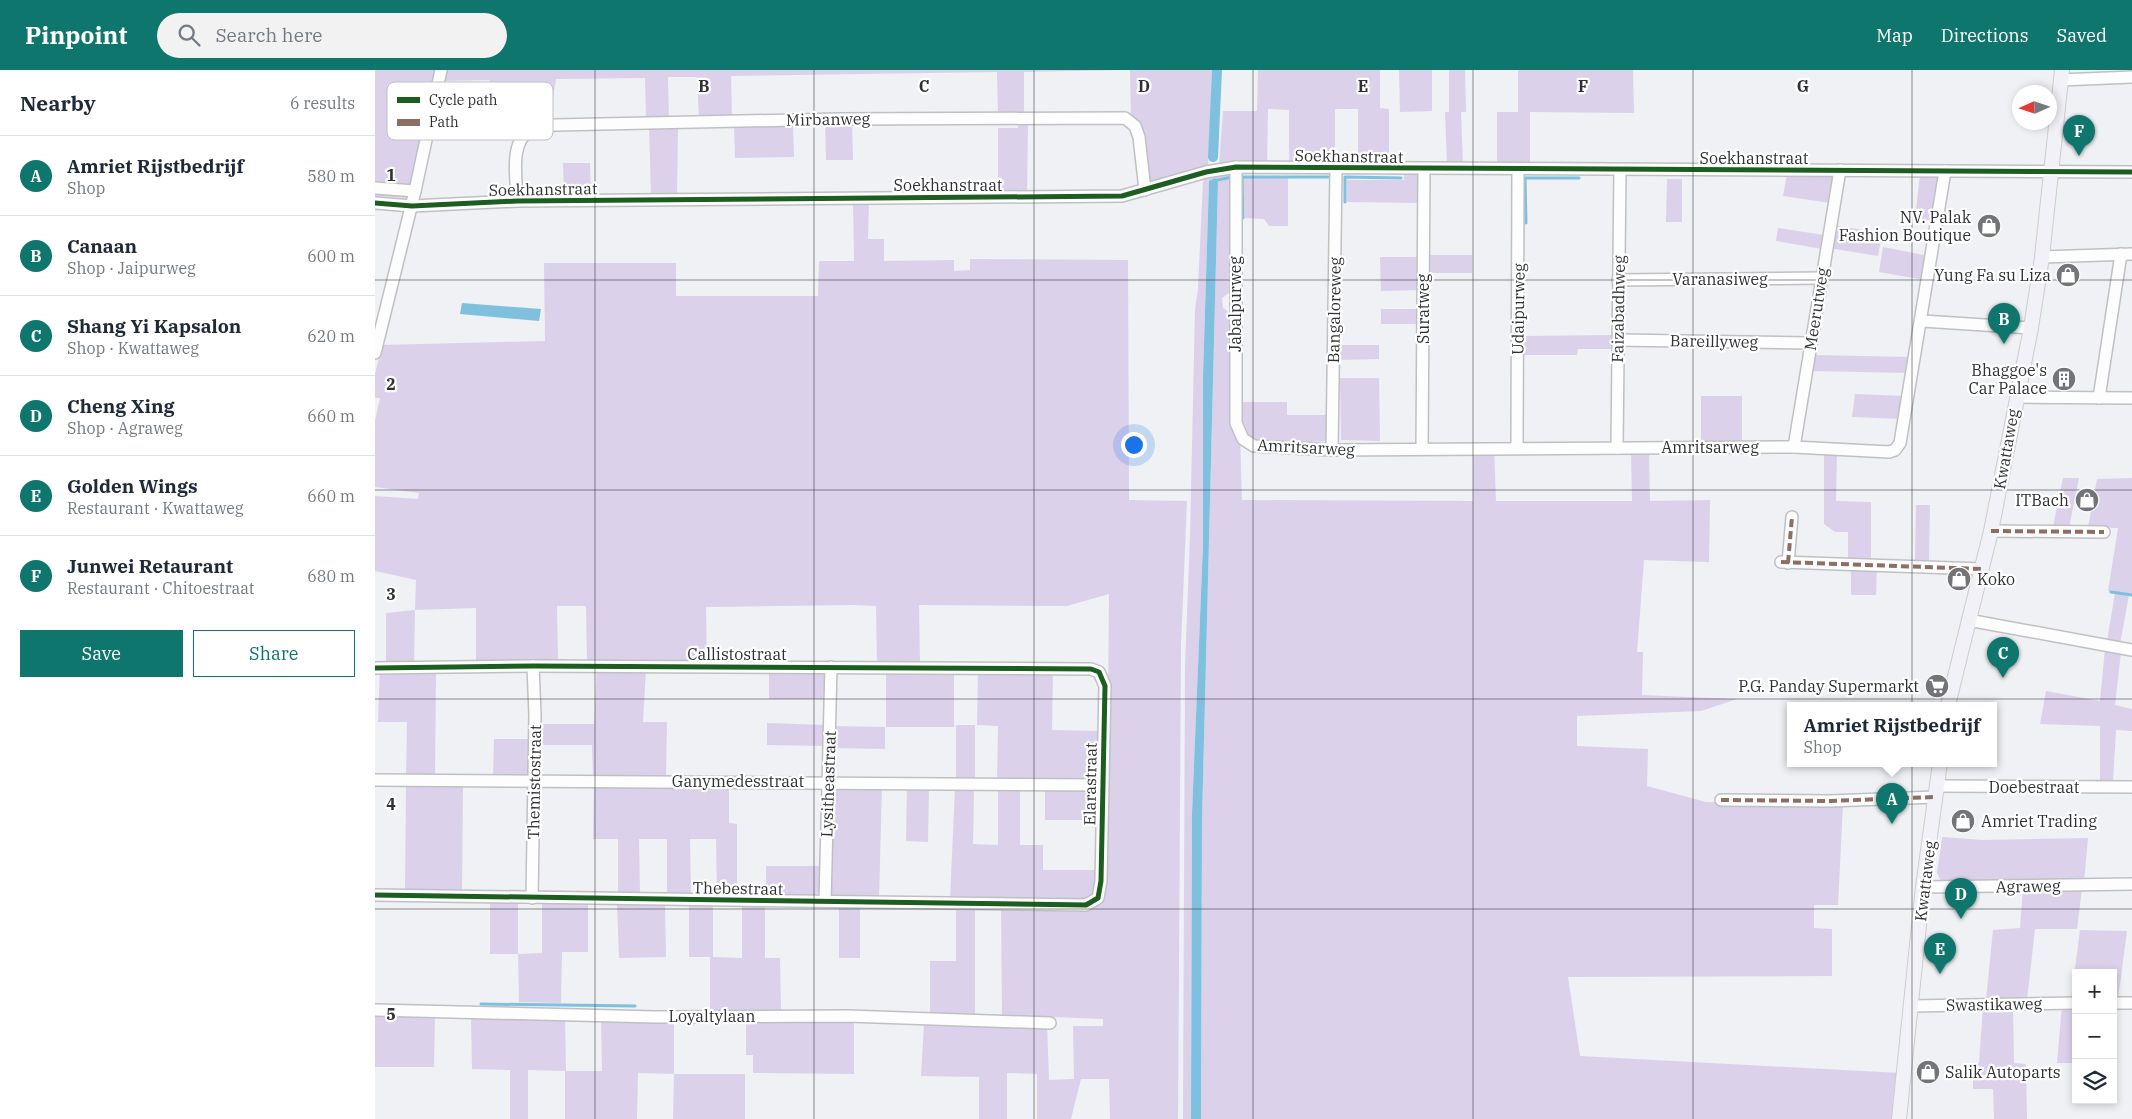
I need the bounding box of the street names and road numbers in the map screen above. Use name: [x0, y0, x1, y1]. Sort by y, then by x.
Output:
street label: Mirbanweg: [786, 108, 871, 130]
street label: Soekhanstraat: [1294, 145, 1404, 167]
street label: Soekhanstraat: [1700, 148, 1809, 168]
street label: Soekhanstraat: [894, 175, 1003, 195]
street label: Soekhanstraat: [488, 178, 598, 200]
street label: Faizabadhweg: [1607, 255, 1629, 363]
street label: Jabalpurweg: [1225, 256, 1245, 352]
street label: Bangaloreweg: [1323, 256, 1345, 363]
street label: Udaipurweg: [1507, 263, 1529, 355]
street label: Meerutweg: [1800, 266, 1832, 352]
street label: Varanasiweg: [1672, 269, 1768, 289]
street label: Suratweg: [1413, 274, 1433, 344]
street label: Bareillyweg: [1670, 330, 1759, 352]
street label: Kwattaweg: [1989, 407, 2023, 491]
street label: Amritsarweg: [1257, 434, 1356, 460]
street label: Amritsarweg: [1661, 437, 1759, 457]
street label: Callistostraat: [687, 644, 787, 664]
street label: Themistostraat: [523, 724, 545, 840]
street label: Lysitheastraat: [816, 730, 840, 838]
street label: Elarastraat: [1079, 742, 1101, 826]
street label: Ganymedesstraat: [672, 771, 805, 791]
street label: Doebestraat: [1989, 777, 2080, 797]
street label: Kwattaweg: [1910, 839, 1940, 923]
street label: Agraweg: [1995, 875, 2061, 897]
street label: Thebestraat: [692, 877, 784, 899]
street label: Swastikaweg: [1946, 993, 2043, 1015]
street label: Loyaltylaan: [668, 1006, 756, 1026]

